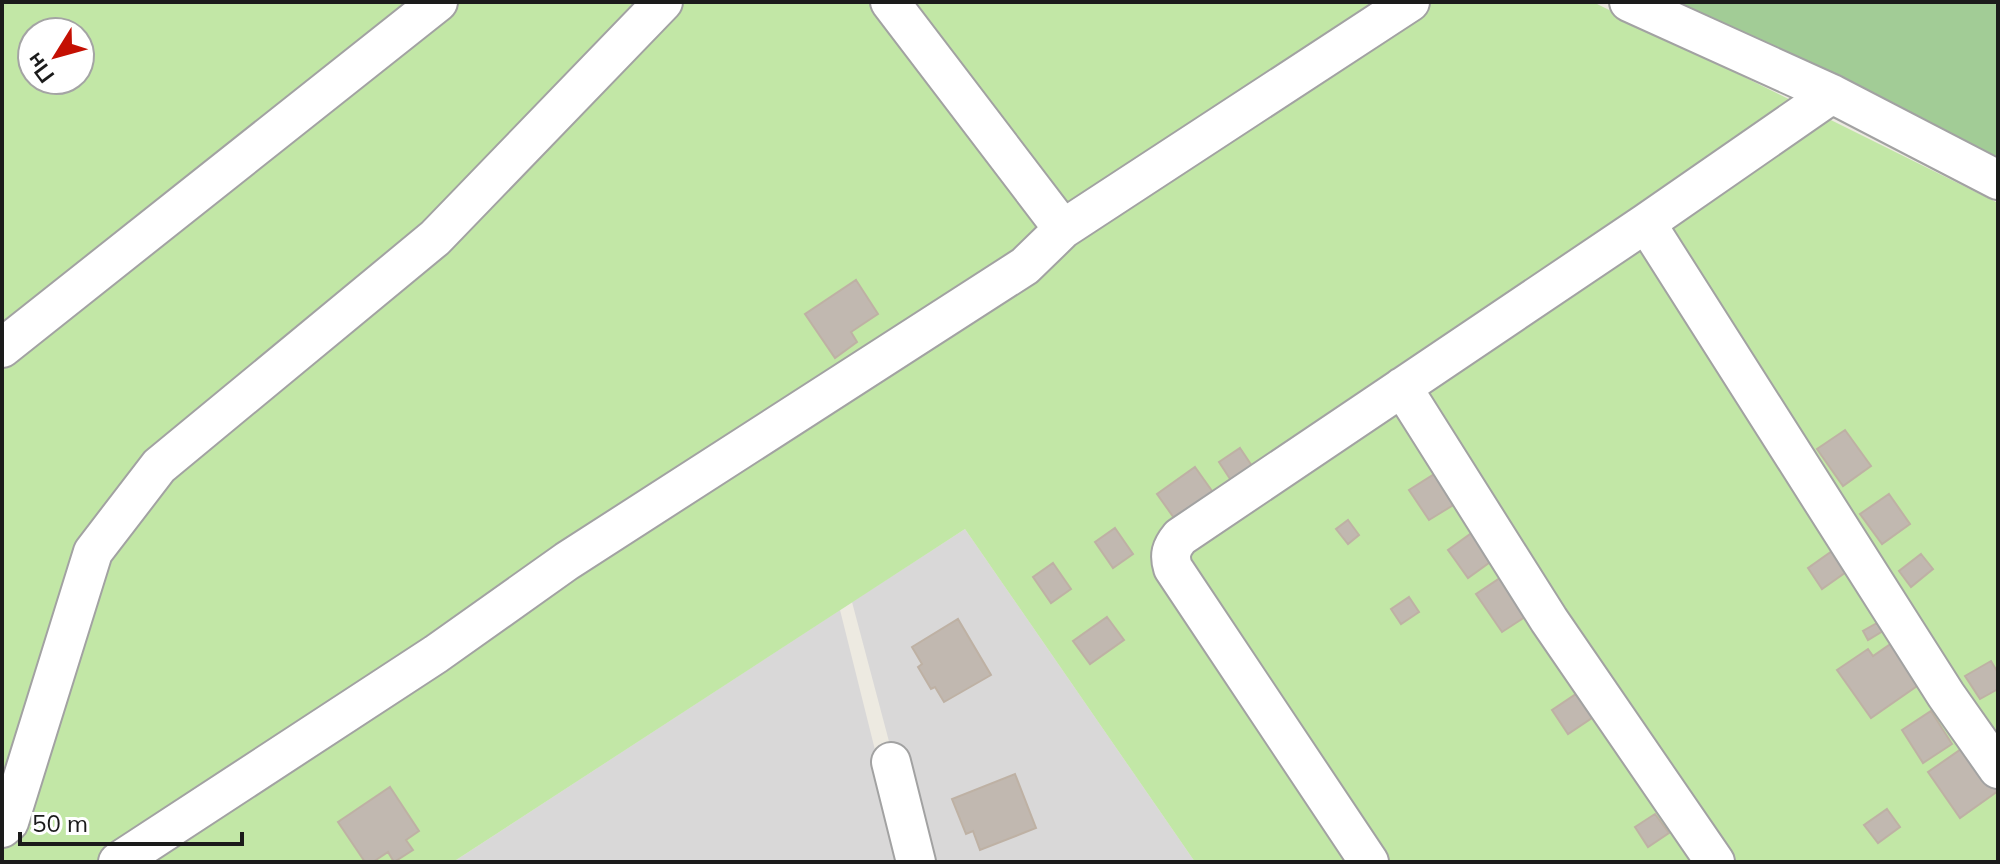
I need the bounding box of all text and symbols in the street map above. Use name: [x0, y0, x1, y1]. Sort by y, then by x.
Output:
north arrow: [16, 16, 96, 96]
text: Пн: [20, 47, 60, 89]
scale bar: [20, 796, 242, 846]
text: 50 m: [32, 808, 88, 838]

